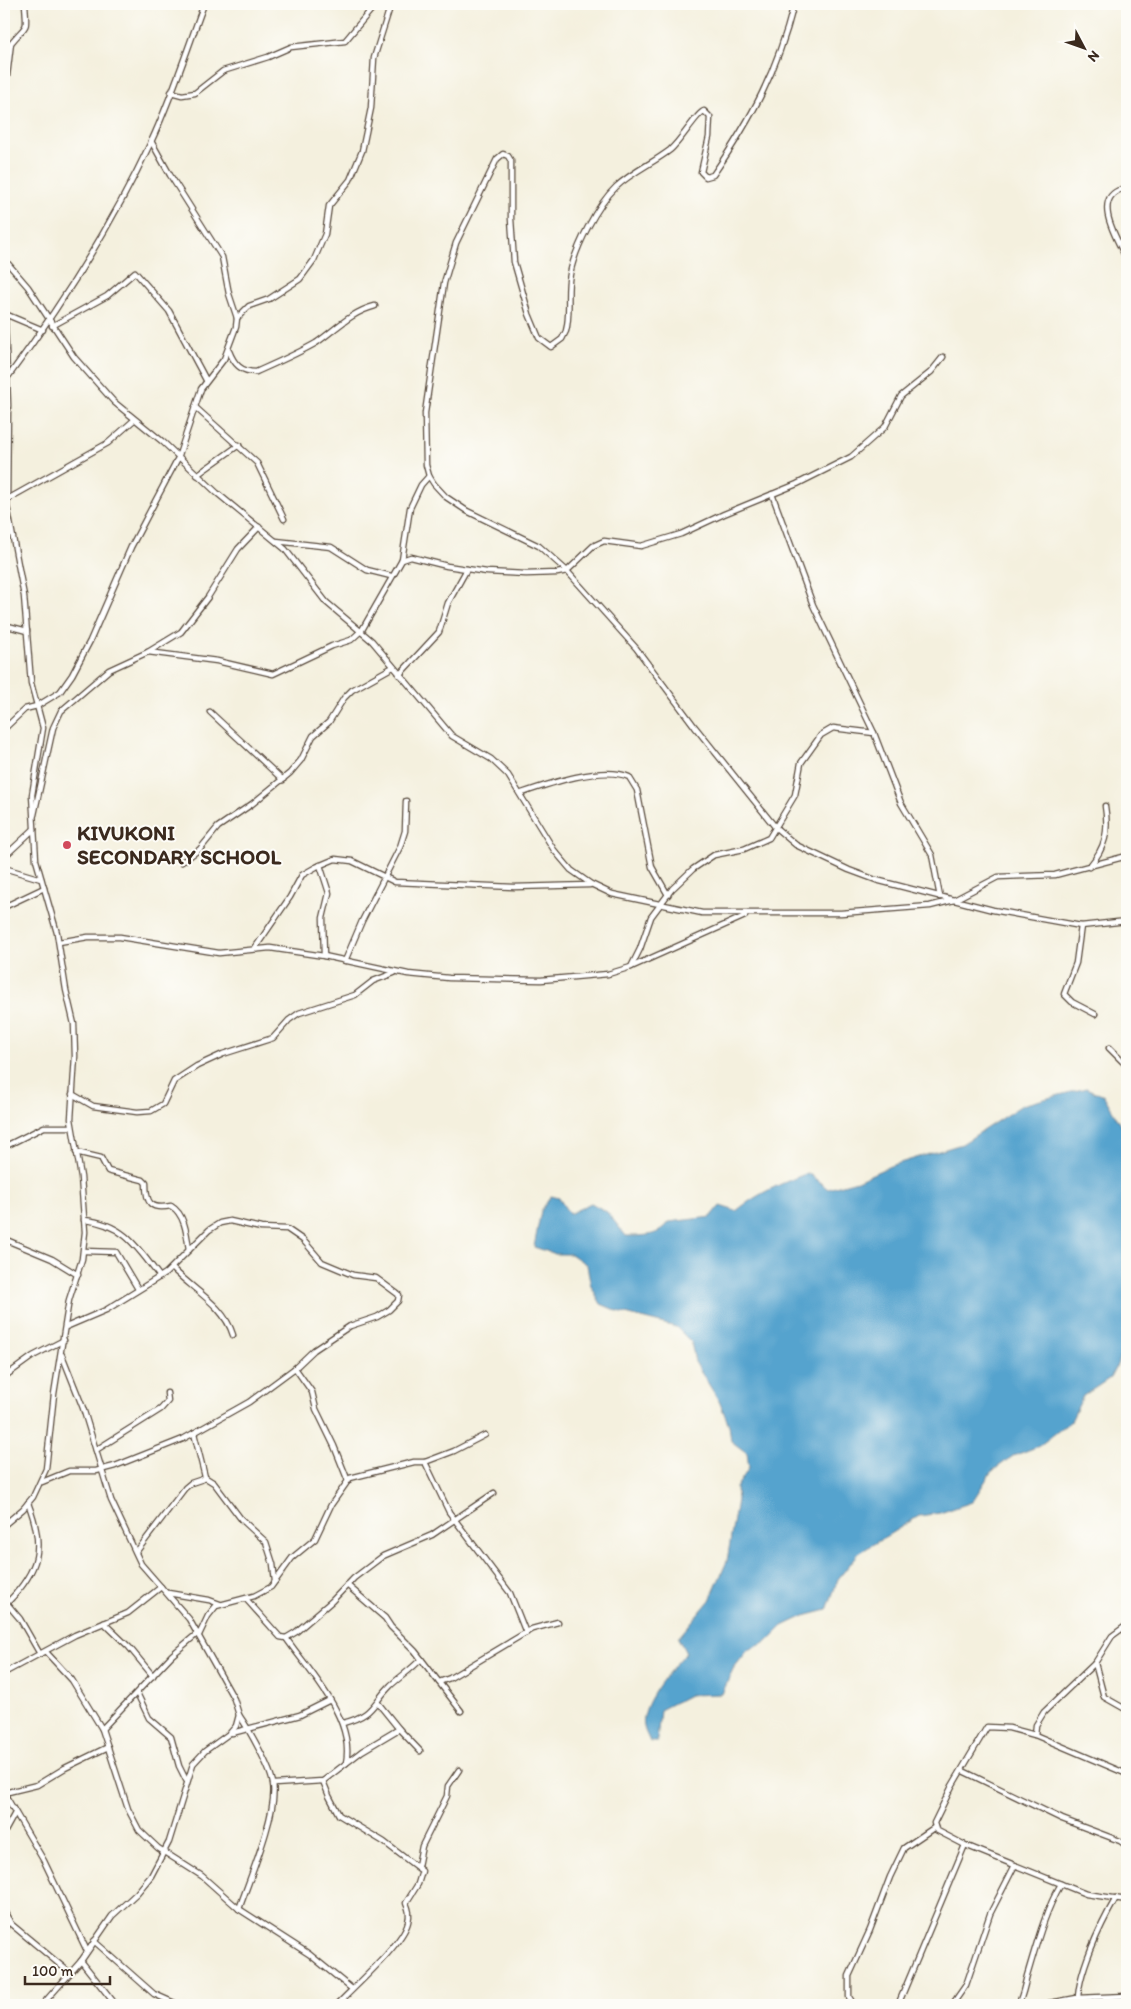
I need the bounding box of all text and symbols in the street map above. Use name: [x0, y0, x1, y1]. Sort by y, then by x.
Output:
north arrow: [1058, 22, 1108, 72]
text: N: [1084, 47, 1103, 65]
place label: KIVUKONI SECONDARY SCHOOL: [77, 820, 281, 869]
marker: KIVUKONI SECONDARY SCHOOL: [61, 839, 73, 851]
scale bar: [25, 1954, 110, 1986]
text: 100 m: [32, 1962, 74, 1980]

